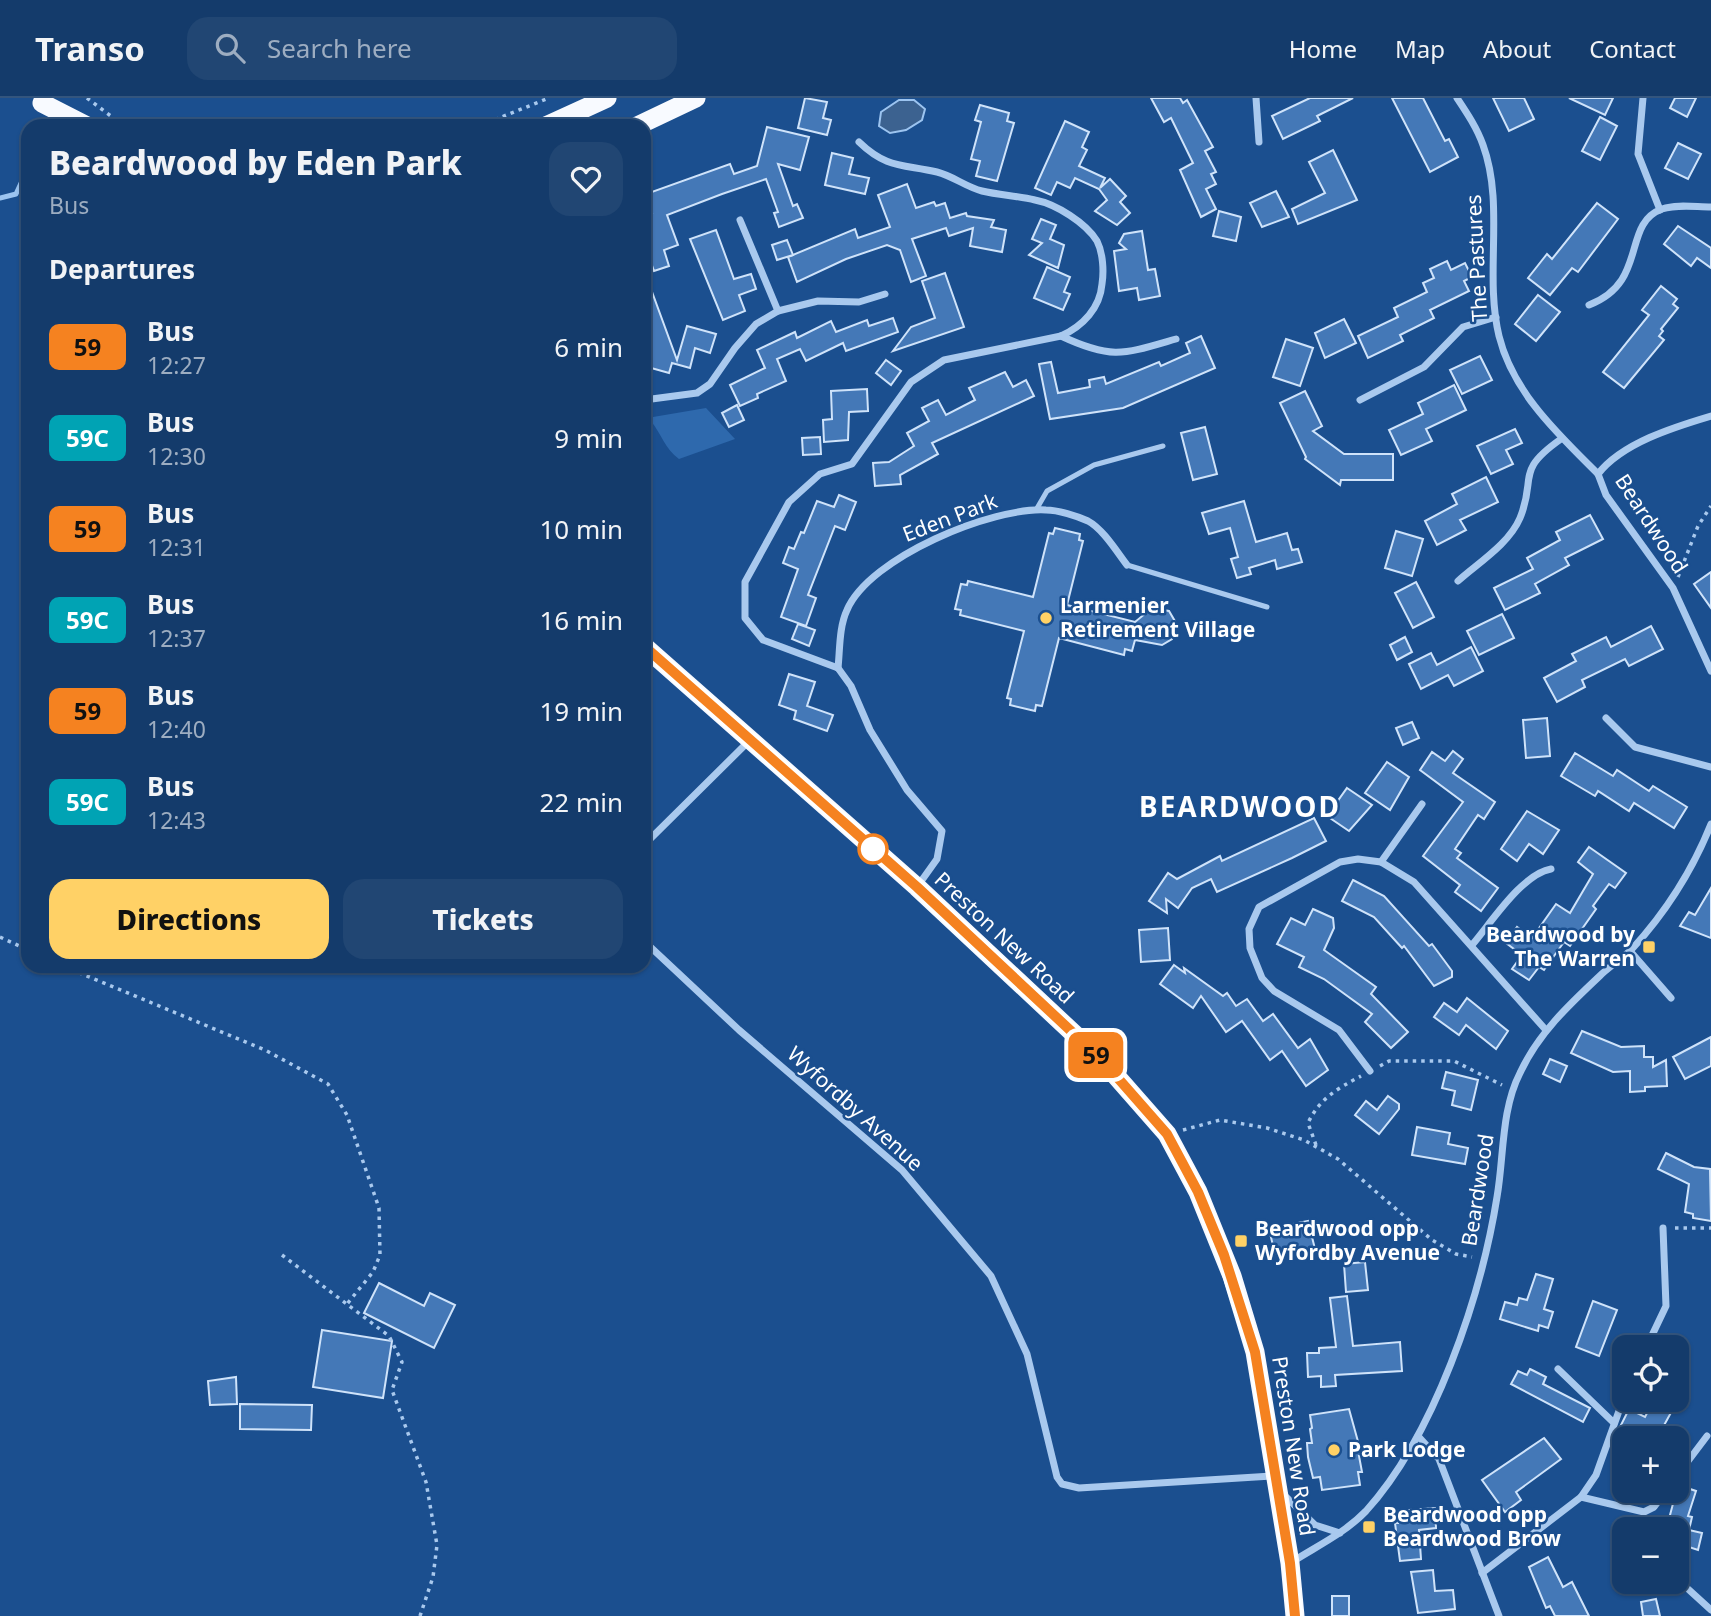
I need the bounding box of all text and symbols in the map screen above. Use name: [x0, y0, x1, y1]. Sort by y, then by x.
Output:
search box: [187, 17, 677, 80]
text: Transo: [35, 26, 145, 71]
icon: search: [211, 29, 249, 67]
text: Search here: [267, 30, 412, 66]
text: Home: [1289, 32, 1357, 65]
text: Map: [1395, 32, 1445, 65]
text: About: [1483, 32, 1551, 65]
text: Contact: [1589, 32, 1676, 65]
text: Beardwood by Eden Park: [49, 140, 462, 185]
button: heart: [549, 142, 623, 216]
text: Bus: [49, 189, 89, 221]
street label: The Pastures: [1459, 194, 1493, 322]
text: Departures: [49, 251, 195, 287]
text: Bus: [147, 313, 194, 349]
text: 6 min: [554, 329, 623, 365]
text: 59: [74, 330, 101, 363]
text: 12:27: [147, 349, 206, 381]
text: Bus: [147, 404, 194, 440]
text: 9 min: [554, 420, 623, 456]
text: 59C: [66, 421, 109, 454]
text: 12:30: [147, 440, 206, 472]
street label: Beardwood: [1609, 468, 1694, 579]
street label: Eden Park: [898, 486, 1002, 548]
text: Bus: [147, 495, 194, 531]
text: 10 min: [539, 511, 623, 547]
text: 59: [74, 512, 101, 545]
text: 12:31: [147, 531, 206, 563]
text: Bus: [147, 586, 194, 622]
place label: Larmenier Retirement Village: [1060, 591, 1255, 643]
text: 16 min: [539, 602, 623, 638]
text: 59C: [66, 603, 109, 636]
marker: Larmenier Retirement Village: [1038, 610, 1054, 626]
text: 12:37: [147, 622, 206, 654]
text: Bus: [147, 677, 194, 713]
text: 19 min: [539, 693, 623, 729]
text: 59: [74, 694, 101, 727]
text: 12:40: [147, 713, 206, 745]
text: Bus: [147, 768, 194, 804]
text: 22 min: [539, 784, 623, 820]
text: 59C: [66, 785, 109, 818]
district label: BEARDWOOD: [1139, 787, 1341, 825]
text: 12:43: [147, 804, 206, 836]
unlabelled marker: [858, 834, 888, 864]
street label: Preston New Road: [929, 865, 1081, 1009]
button: Directions: [49, 879, 329, 959]
button: Tickets: [343, 879, 623, 959]
place label: Beardwood by The Warren: [1486, 920, 1635, 972]
marker: Beardwood by The Warren: [1641, 939, 1657, 955]
line badge: 59: [1064, 1032, 1128, 1078]
text: 59: [1082, 1038, 1110, 1071]
street label: Wyfordby Avenue: [782, 1040, 930, 1177]
street label: Beardwood: [1454, 1132, 1500, 1248]
place label: Beardwood opp Wyfordby Avenue: [1255, 1214, 1440, 1266]
marker: Beardwood opp Wyfordby Avenue: [1233, 1233, 1249, 1249]
map controls: [1612, 1335, 1689, 1594]
button: locate: [1612, 1335, 1689, 1412]
street label: Preston New Road: [1266, 1354, 1322, 1538]
button: +: [1612, 1426, 1689, 1503]
place label: Park Lodge: [1348, 1435, 1465, 1463]
marker: Park Lodge: [1326, 1442, 1342, 1458]
place label: Beardwood opp Beardwood Brow: [1383, 1500, 1561, 1552]
button: −: [1612, 1517, 1689, 1594]
marker: Beardwood opp Beardwood Brow: [1361, 1519, 1377, 1535]

